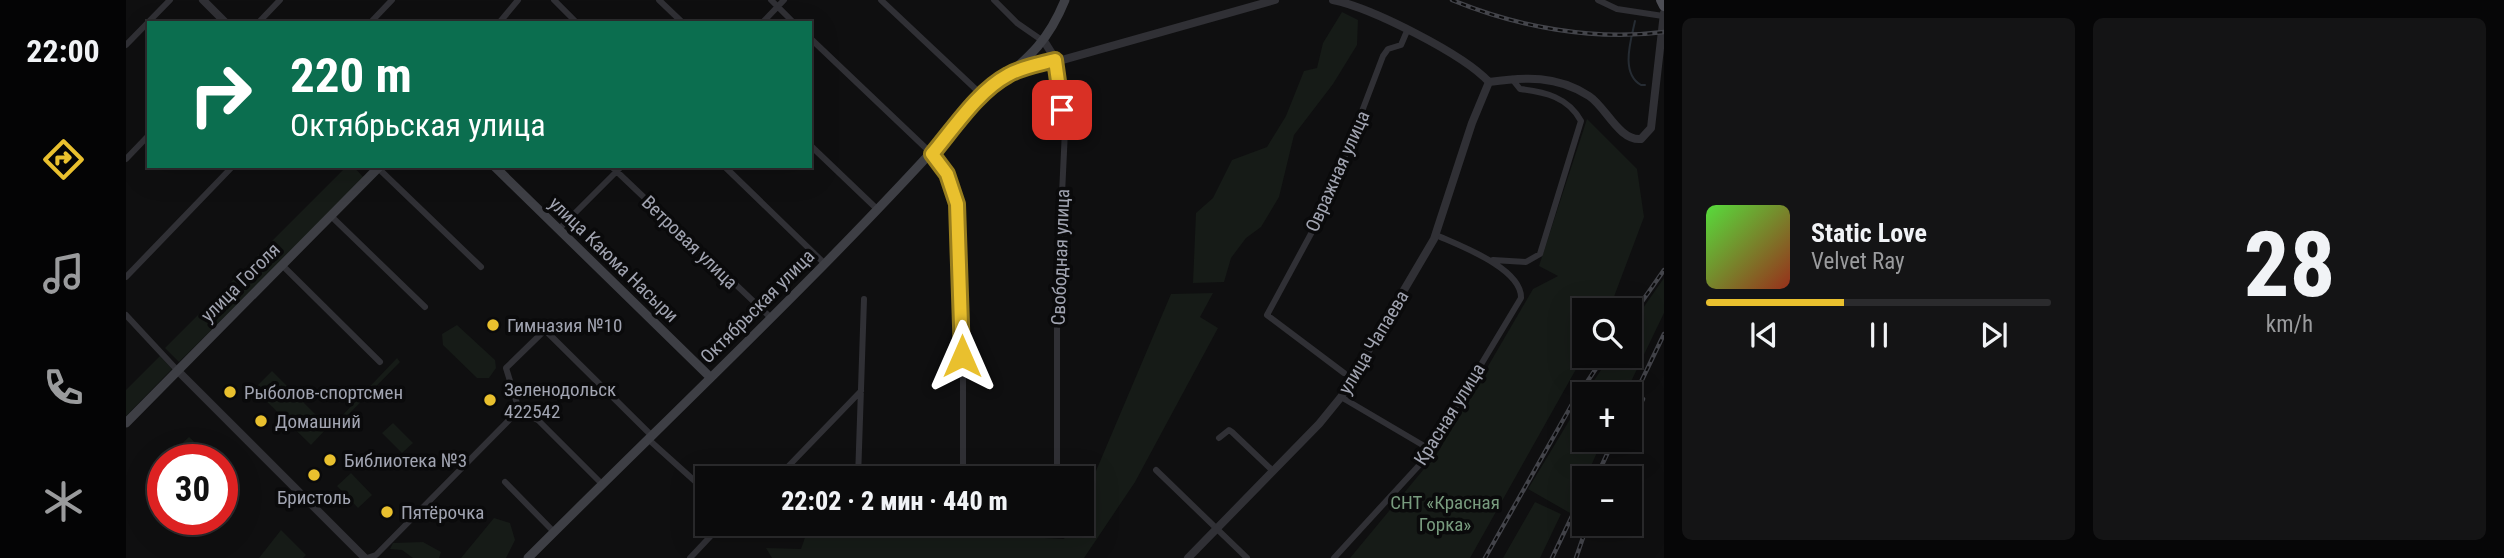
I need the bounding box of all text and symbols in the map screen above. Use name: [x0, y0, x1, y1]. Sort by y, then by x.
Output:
text: 22:00: [26, 32, 100, 70]
text: 220 m: [290, 47, 412, 104]
icon: right: [175, 49, 266, 140]
pin: [1032, 80, 1092, 140]
icon: arrive: [1043, 91, 1081, 129]
text: Октябрьская улица: [290, 106, 546, 144]
street label: Овражная улица: [1300, 107, 1374, 235]
icon: directions: [39, 135, 88, 184]
street label: Свободная улица: [1047, 188, 1074, 326]
street label: Ветровая улица: [637, 191, 742, 294]
street label: улица Каюма Насыри: [544, 192, 683, 327]
text: 28: [2244, 212, 2335, 318]
text: Static Love: [1811, 218, 1927, 248]
street label: улица Гоголя: [196, 238, 285, 327]
street label: Октябрьская улица: [696, 245, 819, 368]
text: Velvet Ray: [1811, 248, 1905, 275]
icon: music: [39, 249, 88, 298]
street label: улица Чапаева: [1333, 286, 1413, 398]
map controls: [1572, 298, 1642, 536]
button: search: [1572, 298, 1642, 368]
text: km/h: [2266, 311, 2313, 338]
place label: Гимназия №10: [507, 314, 622, 337]
icon: previous: [1745, 316, 1783, 354]
icon: pause: [1860, 316, 1898, 354]
icon: next: [1975, 316, 2013, 354]
marker: Гимназия №10: [485, 317, 501, 333]
position arrow: [925, 319, 999, 393]
street label: Красная улица: [1409, 359, 1490, 470]
icon: phone: [39, 363, 88, 412]
place label: Зеленодольск 422542: [504, 378, 616, 423]
place label: Рыболов-спортсмен: [244, 381, 403, 404]
button: +: [1572, 382, 1642, 452]
marker: Рыболов-спортсмен: [222, 384, 238, 400]
marker: Зеленодольск 422542: [482, 392, 498, 408]
place label: Домашний: [275, 410, 361, 433]
marker: Домашний: [253, 413, 269, 429]
speed limit sign: 30: [147, 444, 238, 535]
place label: Библиотека №3: [344, 449, 467, 472]
marker: Библиотека №3: [322, 452, 338, 468]
button: −: [1572, 466, 1642, 536]
marker: Бристоль: [306, 467, 322, 483]
icon: climate: [39, 477, 88, 526]
place label: Бристоль: [277, 486, 351, 509]
text: 22:02 · 2 мин · 440 m: [781, 486, 1008, 516]
park label: СНТ «Красная Горка»: [1390, 491, 1500, 536]
place label: Пятёрочка: [401, 501, 484, 524]
marker: Пятёрочка: [379, 504, 395, 520]

